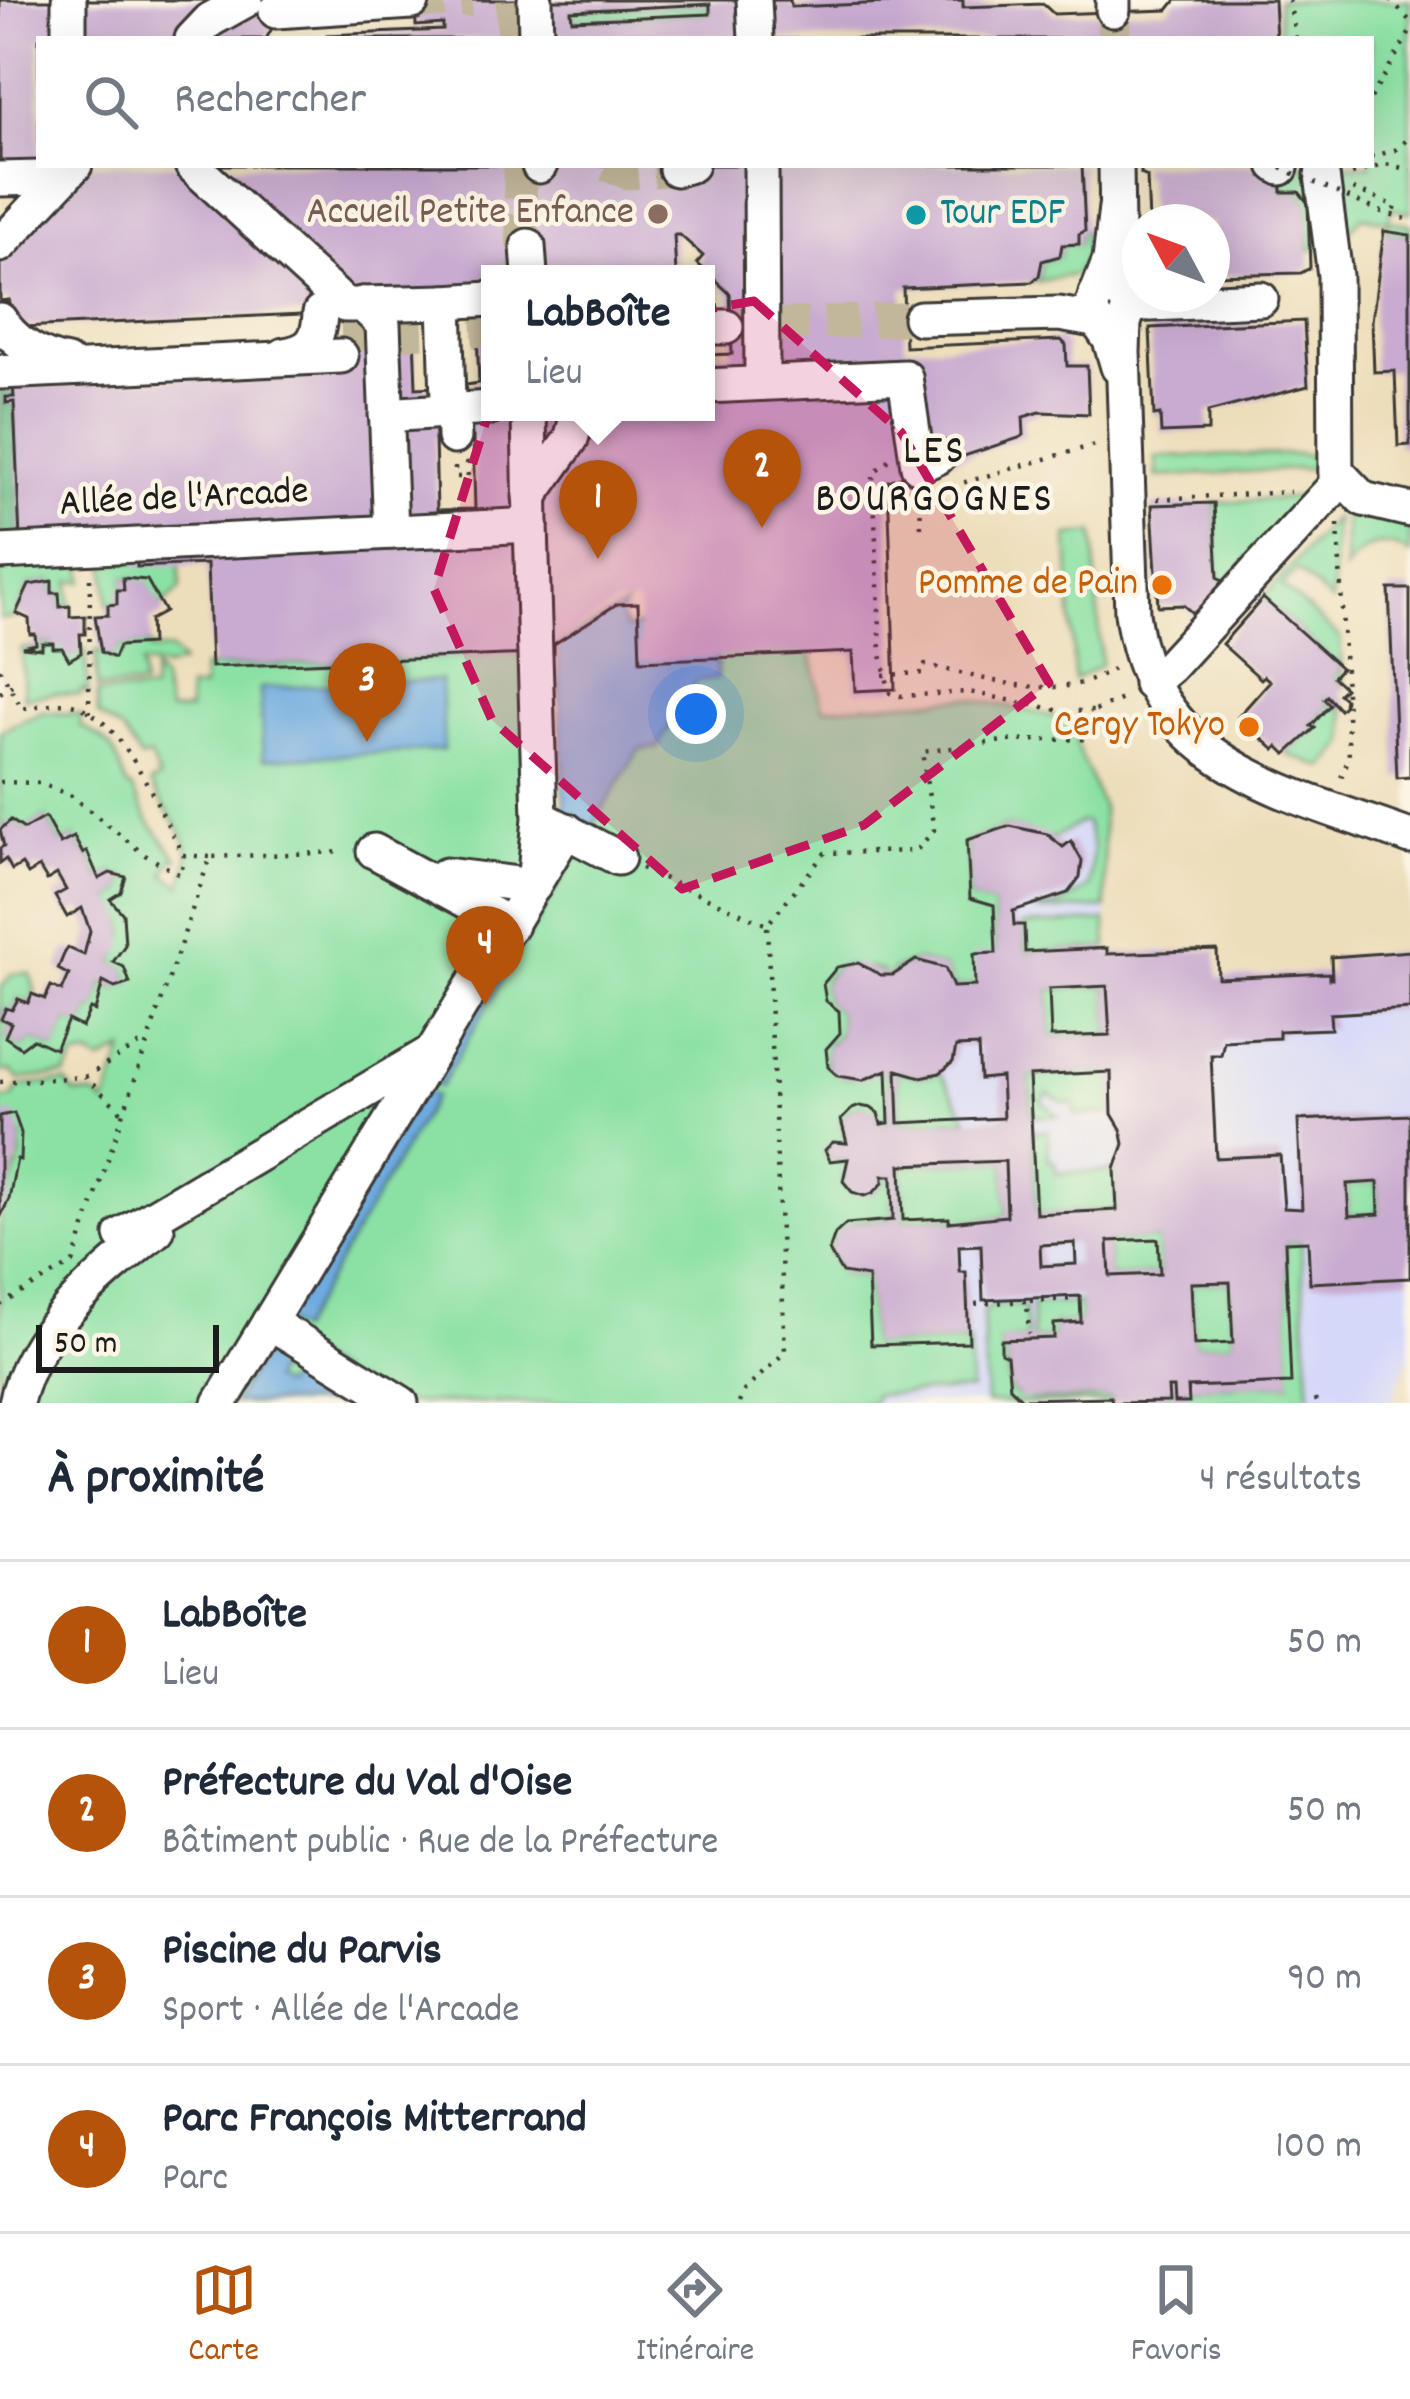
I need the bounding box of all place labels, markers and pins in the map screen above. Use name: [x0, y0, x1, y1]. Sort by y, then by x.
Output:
place label: Accueil Petite Enfance: [307, 187, 634, 242]
place label: Tour EDF: [940, 188, 1065, 243]
marker: Accueil Petite Enfance: [645, 201, 671, 227]
marker: Tour EDF: [903, 202, 929, 228]
pin: 2: [723, 429, 801, 528]
pin: 1: [559, 460, 637, 559]
place label: Pomme de Pain: [918, 558, 1138, 613]
marker: Pomme de Pain: [1149, 572, 1175, 598]
pin: 3: [328, 643, 406, 742]
place label: Cergy Tokyo: [1054, 700, 1225, 755]
marker: Cergy Tokyo: [1236, 714, 1262, 740]
pin: 4: [446, 906, 524, 1005]

